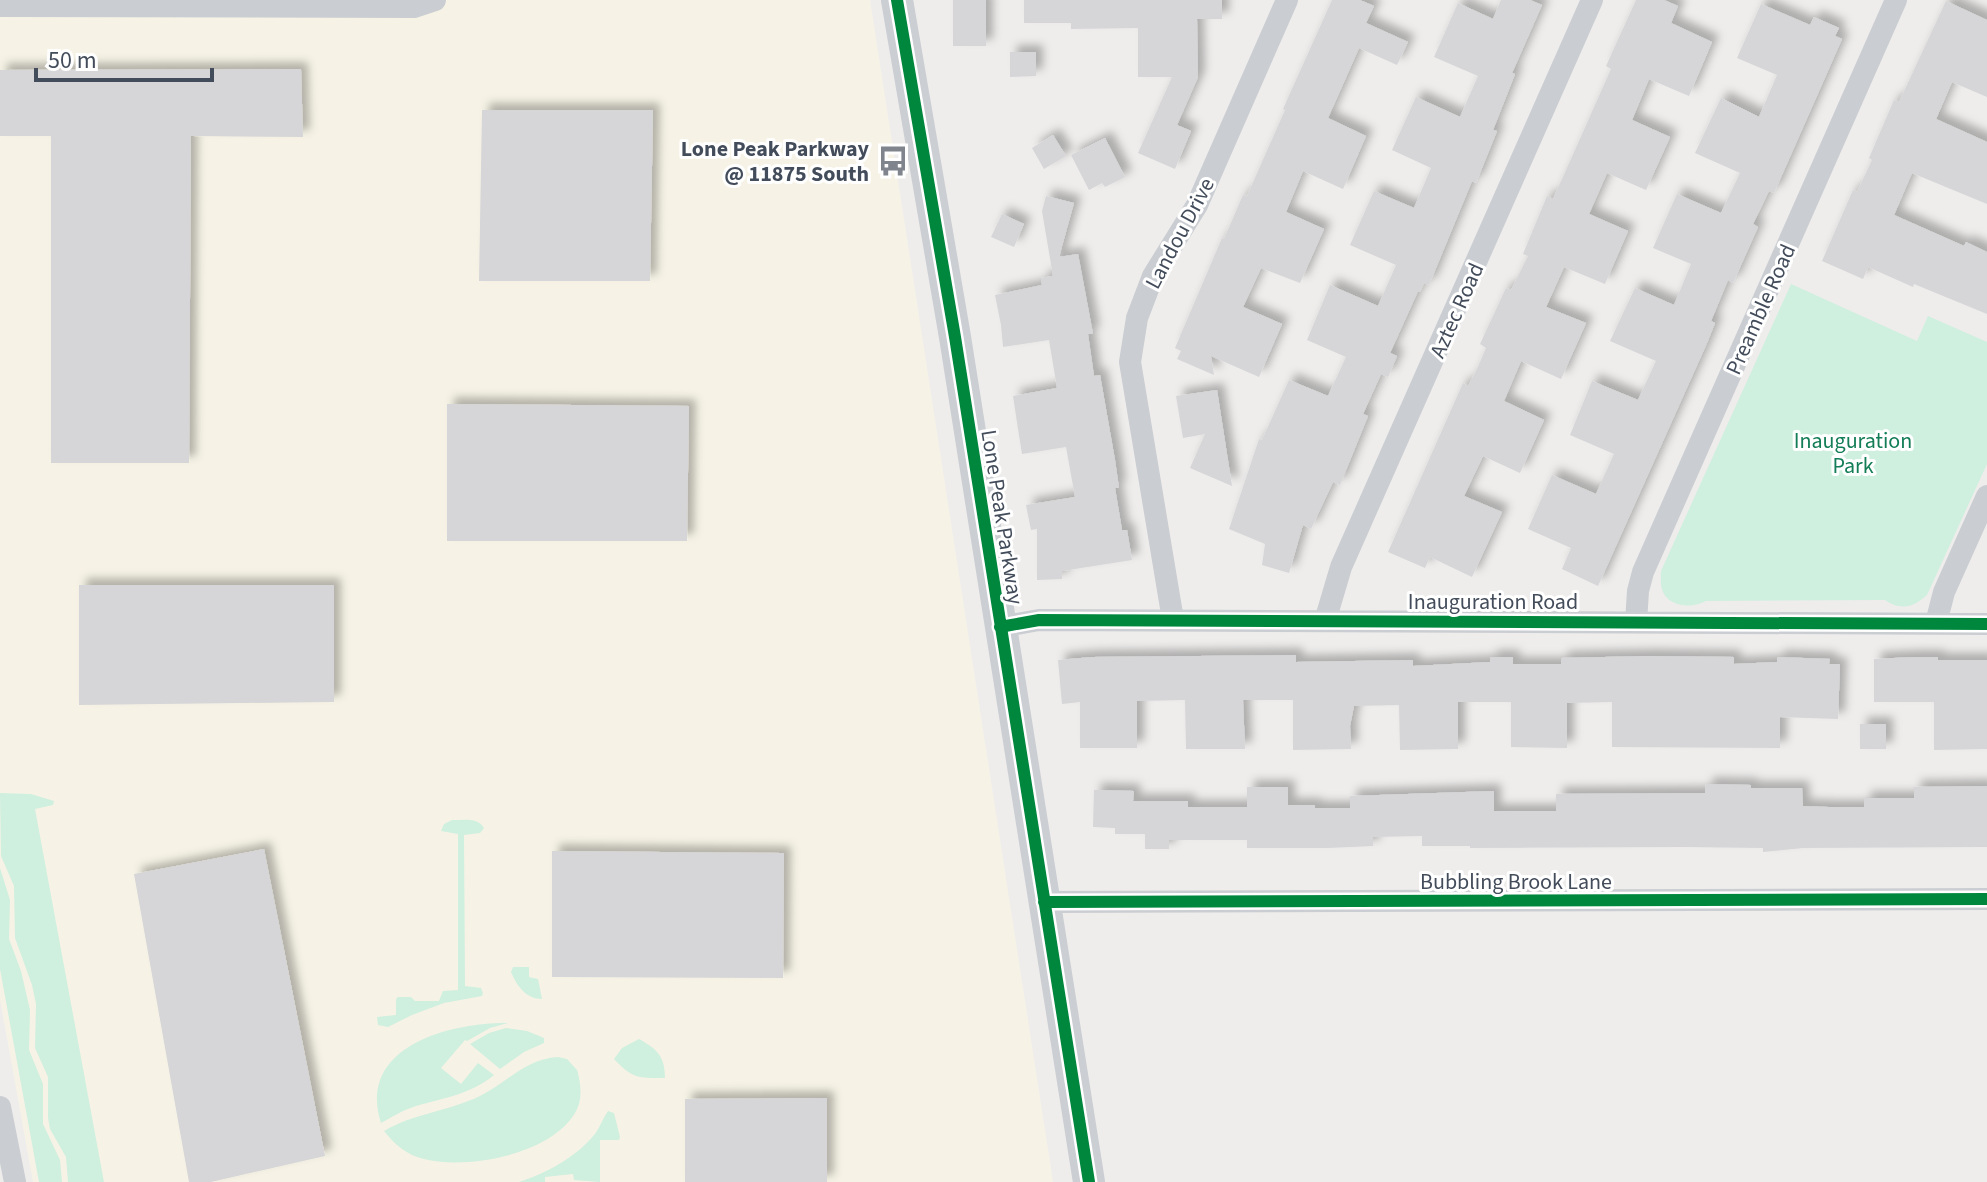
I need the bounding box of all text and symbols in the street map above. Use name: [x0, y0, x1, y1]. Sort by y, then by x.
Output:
scale bar: [36, 32, 212, 82]
text: 50 m: [48, 43, 97, 78]
place label: Lone Peak Parkway @ 11875 South: [681, 133, 870, 190]
bus stop icon: Lone Peak Parkway @ 11875 South: [876, 144, 910, 178]
street label: Landou Drive: [1137, 172, 1223, 295]
street label: Preamble Road: [1718, 239, 1804, 380]
street label: Aztec Road: [1422, 258, 1492, 363]
park label: Inauguration Park: [1794, 425, 1912, 482]
street label: Lone Peak Parkway: [972, 427, 1032, 608]
street label: Inauguration Road: [1408, 586, 1578, 618]
street label: Bubbling Brook Lane: [1420, 866, 1612, 898]

